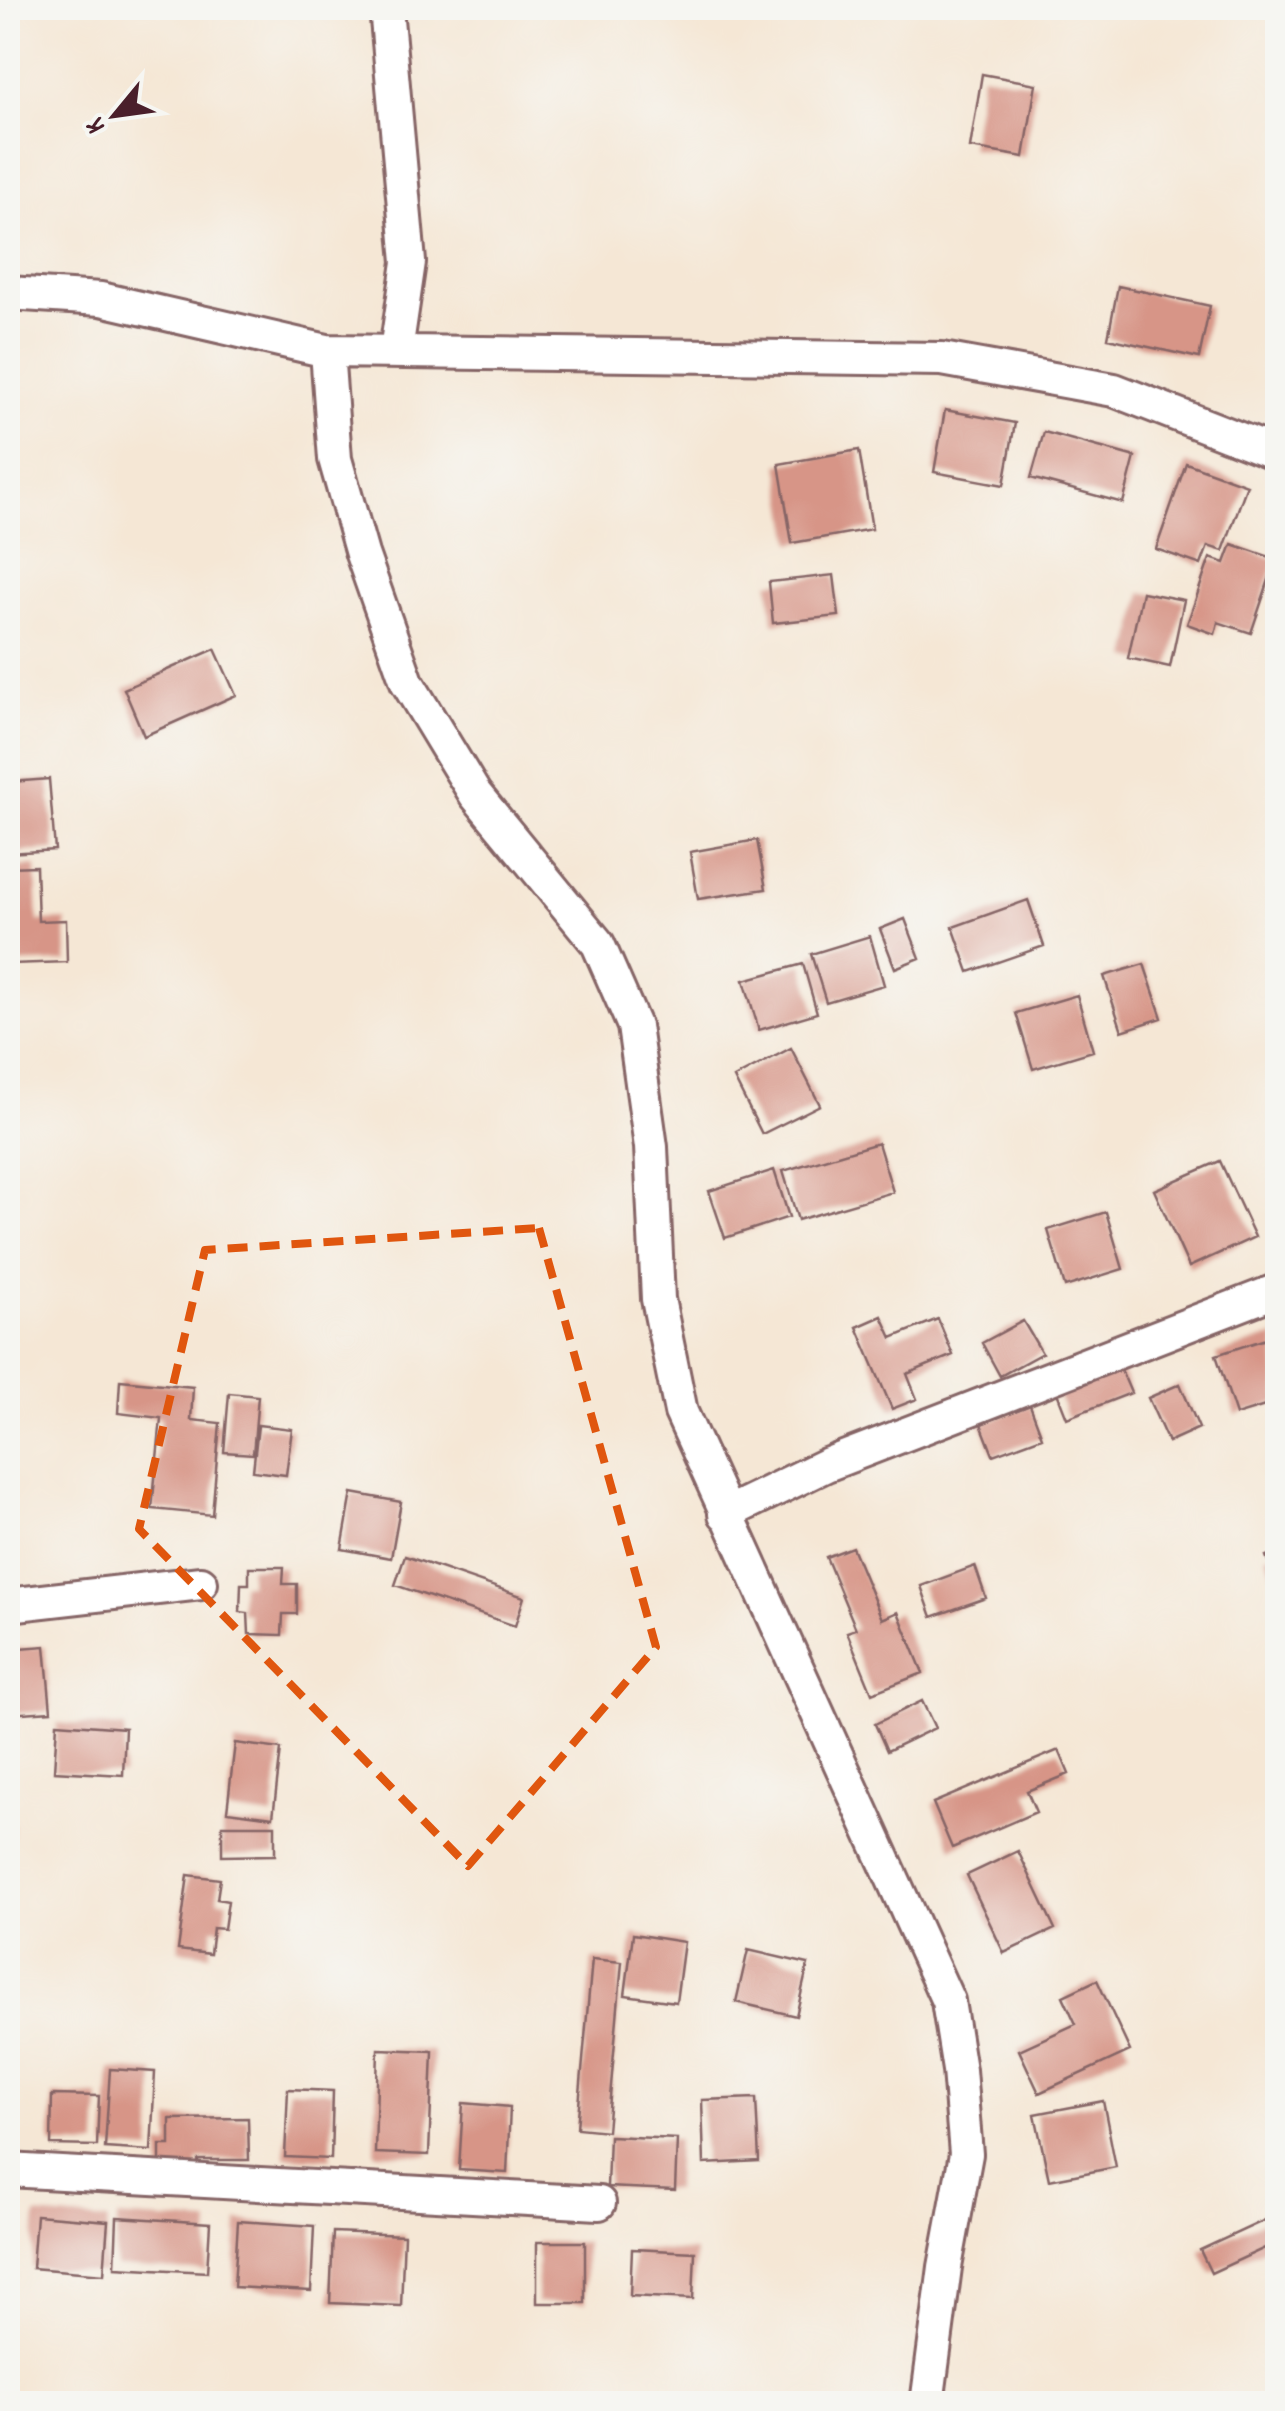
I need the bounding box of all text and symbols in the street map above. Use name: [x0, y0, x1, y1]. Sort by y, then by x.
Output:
north arrow: [65, 65, 165, 165]
text: K: [77, 109, 118, 140]

